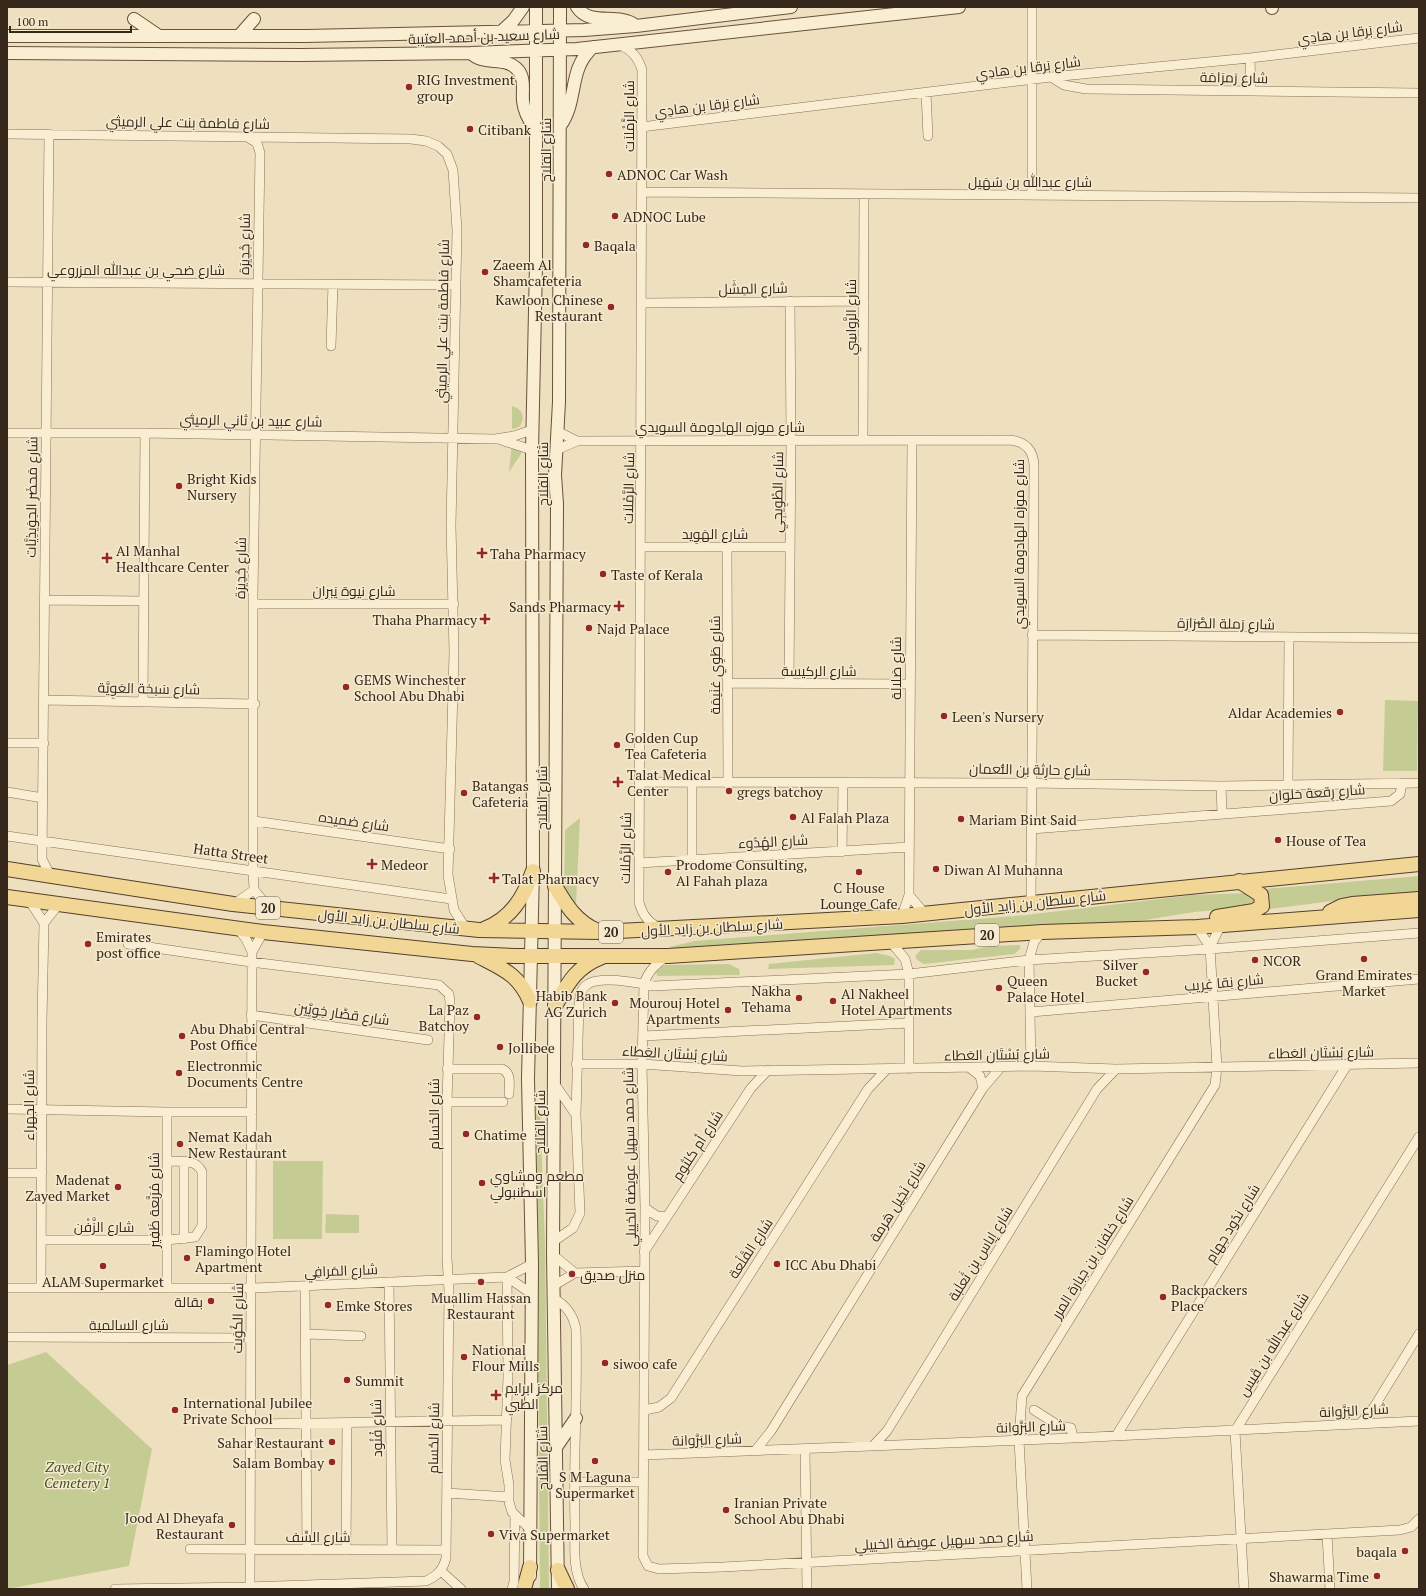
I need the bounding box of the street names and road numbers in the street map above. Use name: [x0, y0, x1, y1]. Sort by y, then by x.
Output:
street label: شارع بَرقا بن هادِي: [1296, 16, 1404, 51]
street label: شارع سعيد بن أحمد العتيبة: [408, 24, 560, 48]
street label: شارع بَرقا بن هادِي: [974, 51, 1082, 86]
street label: شارع رَمرَامَة: [1200, 67, 1268, 87]
street label: شارع الرَّمْلاَت: [619, 80, 638, 152]
street label: شارع بَرقا بن هادِي: [653, 89, 761, 124]
street label: شارع فاطمة بنت علي الرميثي: [106, 111, 270, 136]
street label: شارع الفلاح: [536, 118, 555, 182]
street label: شارع عبدالله بن سُهَيل: [968, 172, 1092, 191]
street label: شارع جْدِيرَة: [234, 213, 254, 275]
street label: شارع فاطمة بنت علي الرميثي: [431, 239, 456, 403]
street label: شارع ضحي بن عبدالله المزروعي: [47, 260, 225, 282]
street label: شارع المِشَل: [718, 278, 788, 298]
street label: شارع الرَّواسِي: [841, 279, 862, 355]
street label: شارع عبيد بن ثاني الرميثي: [179, 409, 323, 434]
street label: شارع موزه الهادومة السويدي: [635, 417, 805, 439]
street label: شارع مَحضَر الحِوَيذِيَّات: [20, 436, 42, 558]
street label: شارع الفلاح: [533, 442, 552, 506]
street label: شارع الطْوِيجِي: [767, 451, 790, 533]
street label: شارع الرَّمْلاَت: [618, 452, 638, 524]
street label: شارع موزه الهادومة السويدي: [1009, 459, 1031, 629]
street label: شارع الهَوِيد: [682, 524, 748, 544]
street label: شارع جْدِيرَة: [230, 537, 250, 599]
street label: شارع نيوة يَبران: [312, 581, 396, 600]
street label: شارع رَملة الصَّرَارَة: [1177, 613, 1275, 633]
street label: شارع طَوِي غنَيمَة: [705, 615, 727, 715]
street label: شارع صَلالة: [886, 636, 905, 700]
street label: شارع الركيسة: [781, 661, 857, 680]
street label: شارع سَبخة العَوِيَّة: [98, 678, 200, 700]
street label: شارع حارِثة بن النُّعمان: [969, 758, 1091, 780]
street label: شارع الفلاح: [532, 766, 551, 830]
street label: شارع رِقعة حَلوان: [1268, 779, 1366, 806]
street label: شارع ضميده: [317, 807, 391, 835]
street label: شارع الرَّمْلاَت: [615, 812, 635, 884]
street label: شارع الهُدُوء: [737, 830, 809, 852]
street label: Hatta Street: [192, 838, 270, 868]
street label: شارع سلطان بن زايد الأول: [963, 885, 1107, 919]
road number: 20: [256, 897, 280, 919]
street label: شارع سلطان بن زايد الأول: [317, 904, 461, 938]
street label: شارع سلطان بن زايد الأول: [640, 914, 784, 940]
road number: 20: [599, 921, 623, 943]
road number: 20: [975, 924, 999, 946]
street label: شارع نِقا غِريب: [1184, 969, 1264, 995]
street label: شارع قصَّار خِوِيَّين: [293, 997, 391, 1030]
street label: شارع بُسْتَان العَطاء: [622, 1041, 728, 1065]
street label: شارع بُسْتَان العَطاء: [1268, 1042, 1374, 1062]
street label: شارع بُسْتَان العَطاء: [944, 1044, 1050, 1064]
street label: شارع حمد سهيل عويضة الخييلي: [618, 1067, 643, 1247]
street label: شارع الجهراء: [19, 1069, 38, 1141]
street label: شارع الحُسام: [424, 1078, 444, 1150]
street label: شارع الفلاح: [530, 1090, 549, 1154]
street label: شارع أم كلثوم: [667, 1106, 728, 1184]
street label: شارع مُرَبَّعة ظَفِير: [144, 1152, 163, 1249]
street label: شارع نَخِيل هَرمة: [864, 1157, 930, 1245]
street label: شارع ندُود جهام: [1200, 1180, 1265, 1266]
street label: شارع خلفان بن جبارة المرر: [1046, 1192, 1138, 1323]
street label: شارع إياس بن ثَعلَبة: [943, 1202, 1017, 1304]
street label: شارع القَلْعة: [723, 1214, 777, 1282]
street label: شارع الزَّفْن: [74, 1217, 134, 1236]
street label: شارع المَرافِي: [304, 1259, 378, 1284]
street label: شارع الكُوَيت: [227, 1283, 247, 1353]
street label: شارع عَبدالله بن قَيس: [1233, 1288, 1313, 1400]
street label: شارع السالمية: [89, 1315, 169, 1334]
street label: شارع فُنُود: [366, 1399, 386, 1457]
street label: شارع البَرَّوانة: [1319, 1399, 1389, 1421]
street label: شارع الحُسام: [423, 1402, 444, 1474]
street label: شارع البَرَّوانة: [996, 1415, 1066, 1437]
street label: شارع الفلاح: [532, 1426, 552, 1490]
street label: شارع البَرَّوانة: [672, 1428, 742, 1450]
street label: شارع حمد سهيل عويضة الخييلي: [854, 1526, 1034, 1557]
street label: شارع السِّف: [286, 1527, 350, 1546]

